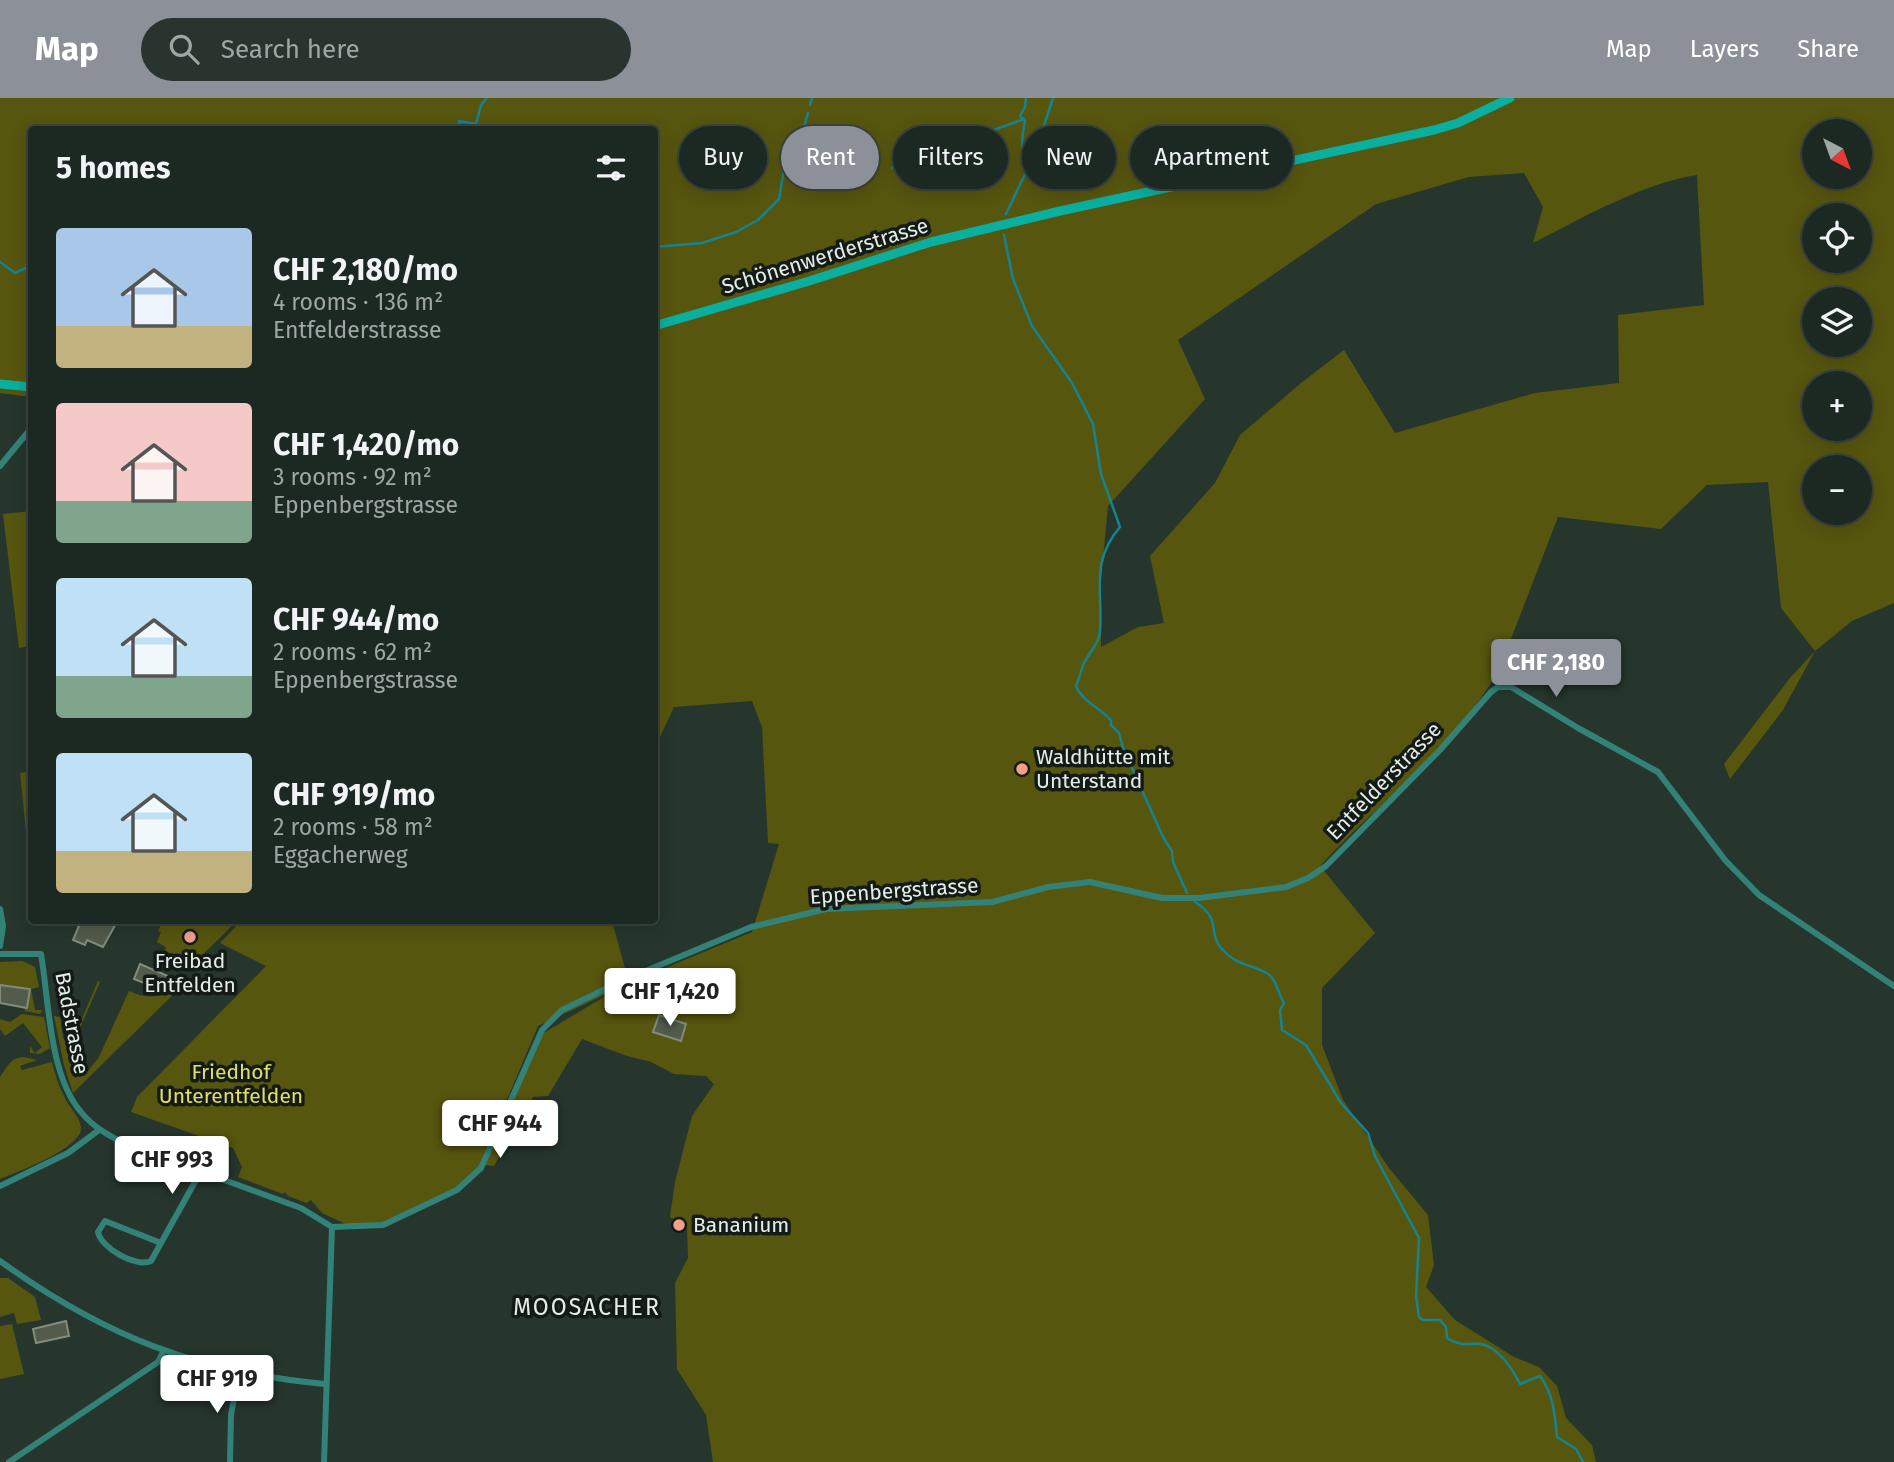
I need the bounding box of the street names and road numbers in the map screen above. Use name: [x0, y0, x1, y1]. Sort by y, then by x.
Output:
street label: Schönenwerderstrasse: [719, 212, 931, 300]
street label: Entfelderstrasse: [1321, 717, 1447, 845]
street label: Eppenbergstrasse: [809, 872, 979, 910]
street label: Badstrasse: [49, 970, 95, 1076]

